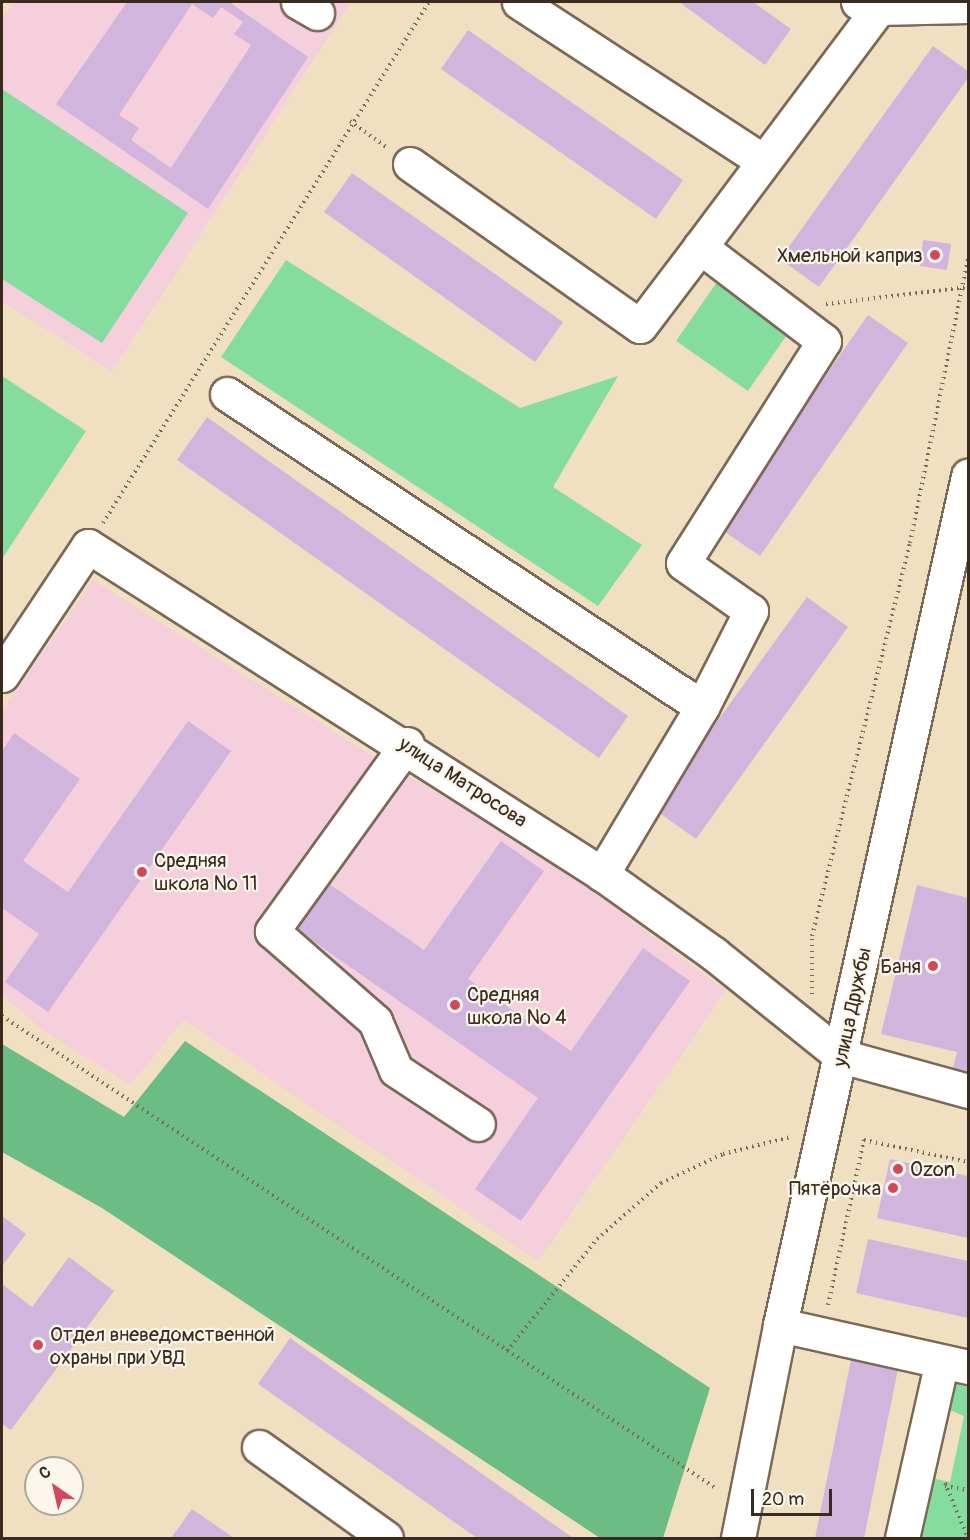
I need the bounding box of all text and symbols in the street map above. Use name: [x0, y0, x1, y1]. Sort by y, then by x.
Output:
place label: Хмельной каприз: [777, 243, 923, 267]
marker: Хмельной каприз: [928, 248, 942, 262]
street label: улица Матросова: [394, 732, 532, 832]
place label: Средняя школа № 11: [154, 849, 258, 896]
marker: Средняя школа № 11: [135, 865, 149, 879]
street label: улица Дружбы: [828, 945, 876, 1069]
place label: Баня: [880, 954, 921, 978]
marker: Баня: [926, 959, 940, 973]
place label: Средняя школа № 4: [467, 982, 567, 1029]
marker: Средняя школа № 4: [448, 998, 462, 1012]
place label: Ozon: [910, 1157, 955, 1181]
marker: Ozon: [891, 1162, 905, 1176]
place label: Пятёрочка: [789, 1176, 881, 1200]
marker: Пятёрочка: [886, 1181, 900, 1195]
place label: Отдел вневедомственной охраны при УВД: [50, 1322, 275, 1369]
marker: Отдел вневедомственной охраны при УВД: [31, 1338, 45, 1352]
north arrow: [24, 1456, 84, 1516]
text: С: [35, 1462, 55, 1484]
scale bar: [754, 1477, 835, 1515]
text: 20 m: [762, 1488, 804, 1511]

